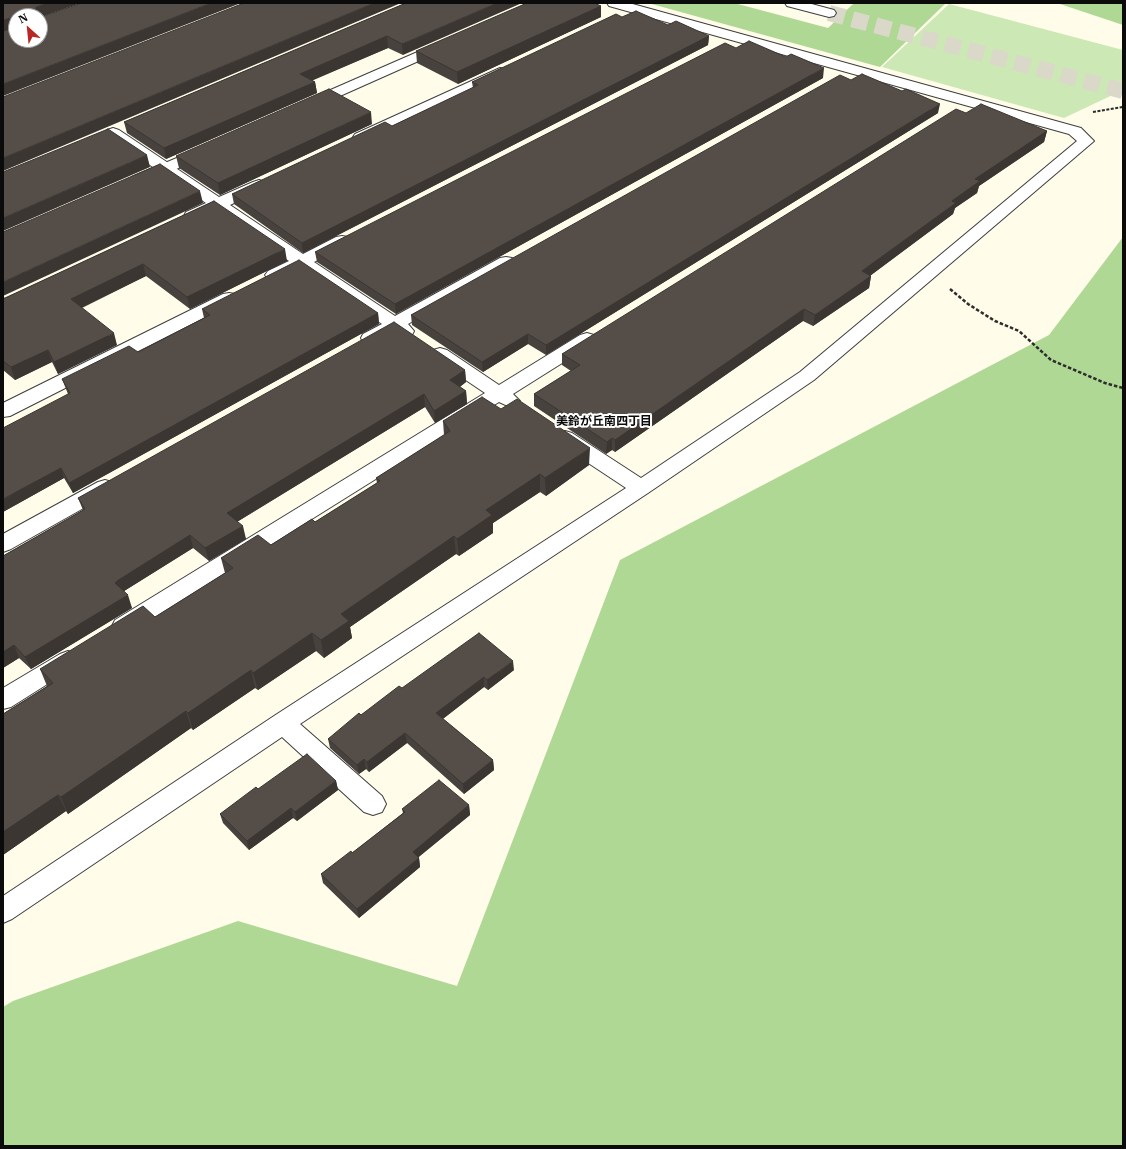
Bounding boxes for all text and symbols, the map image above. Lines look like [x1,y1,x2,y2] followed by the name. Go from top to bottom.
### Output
[8,8,48,48] north arrow
[16,10,30,26] text: N
[556,415,652,429] district label: 美鈴が丘南四丁目

